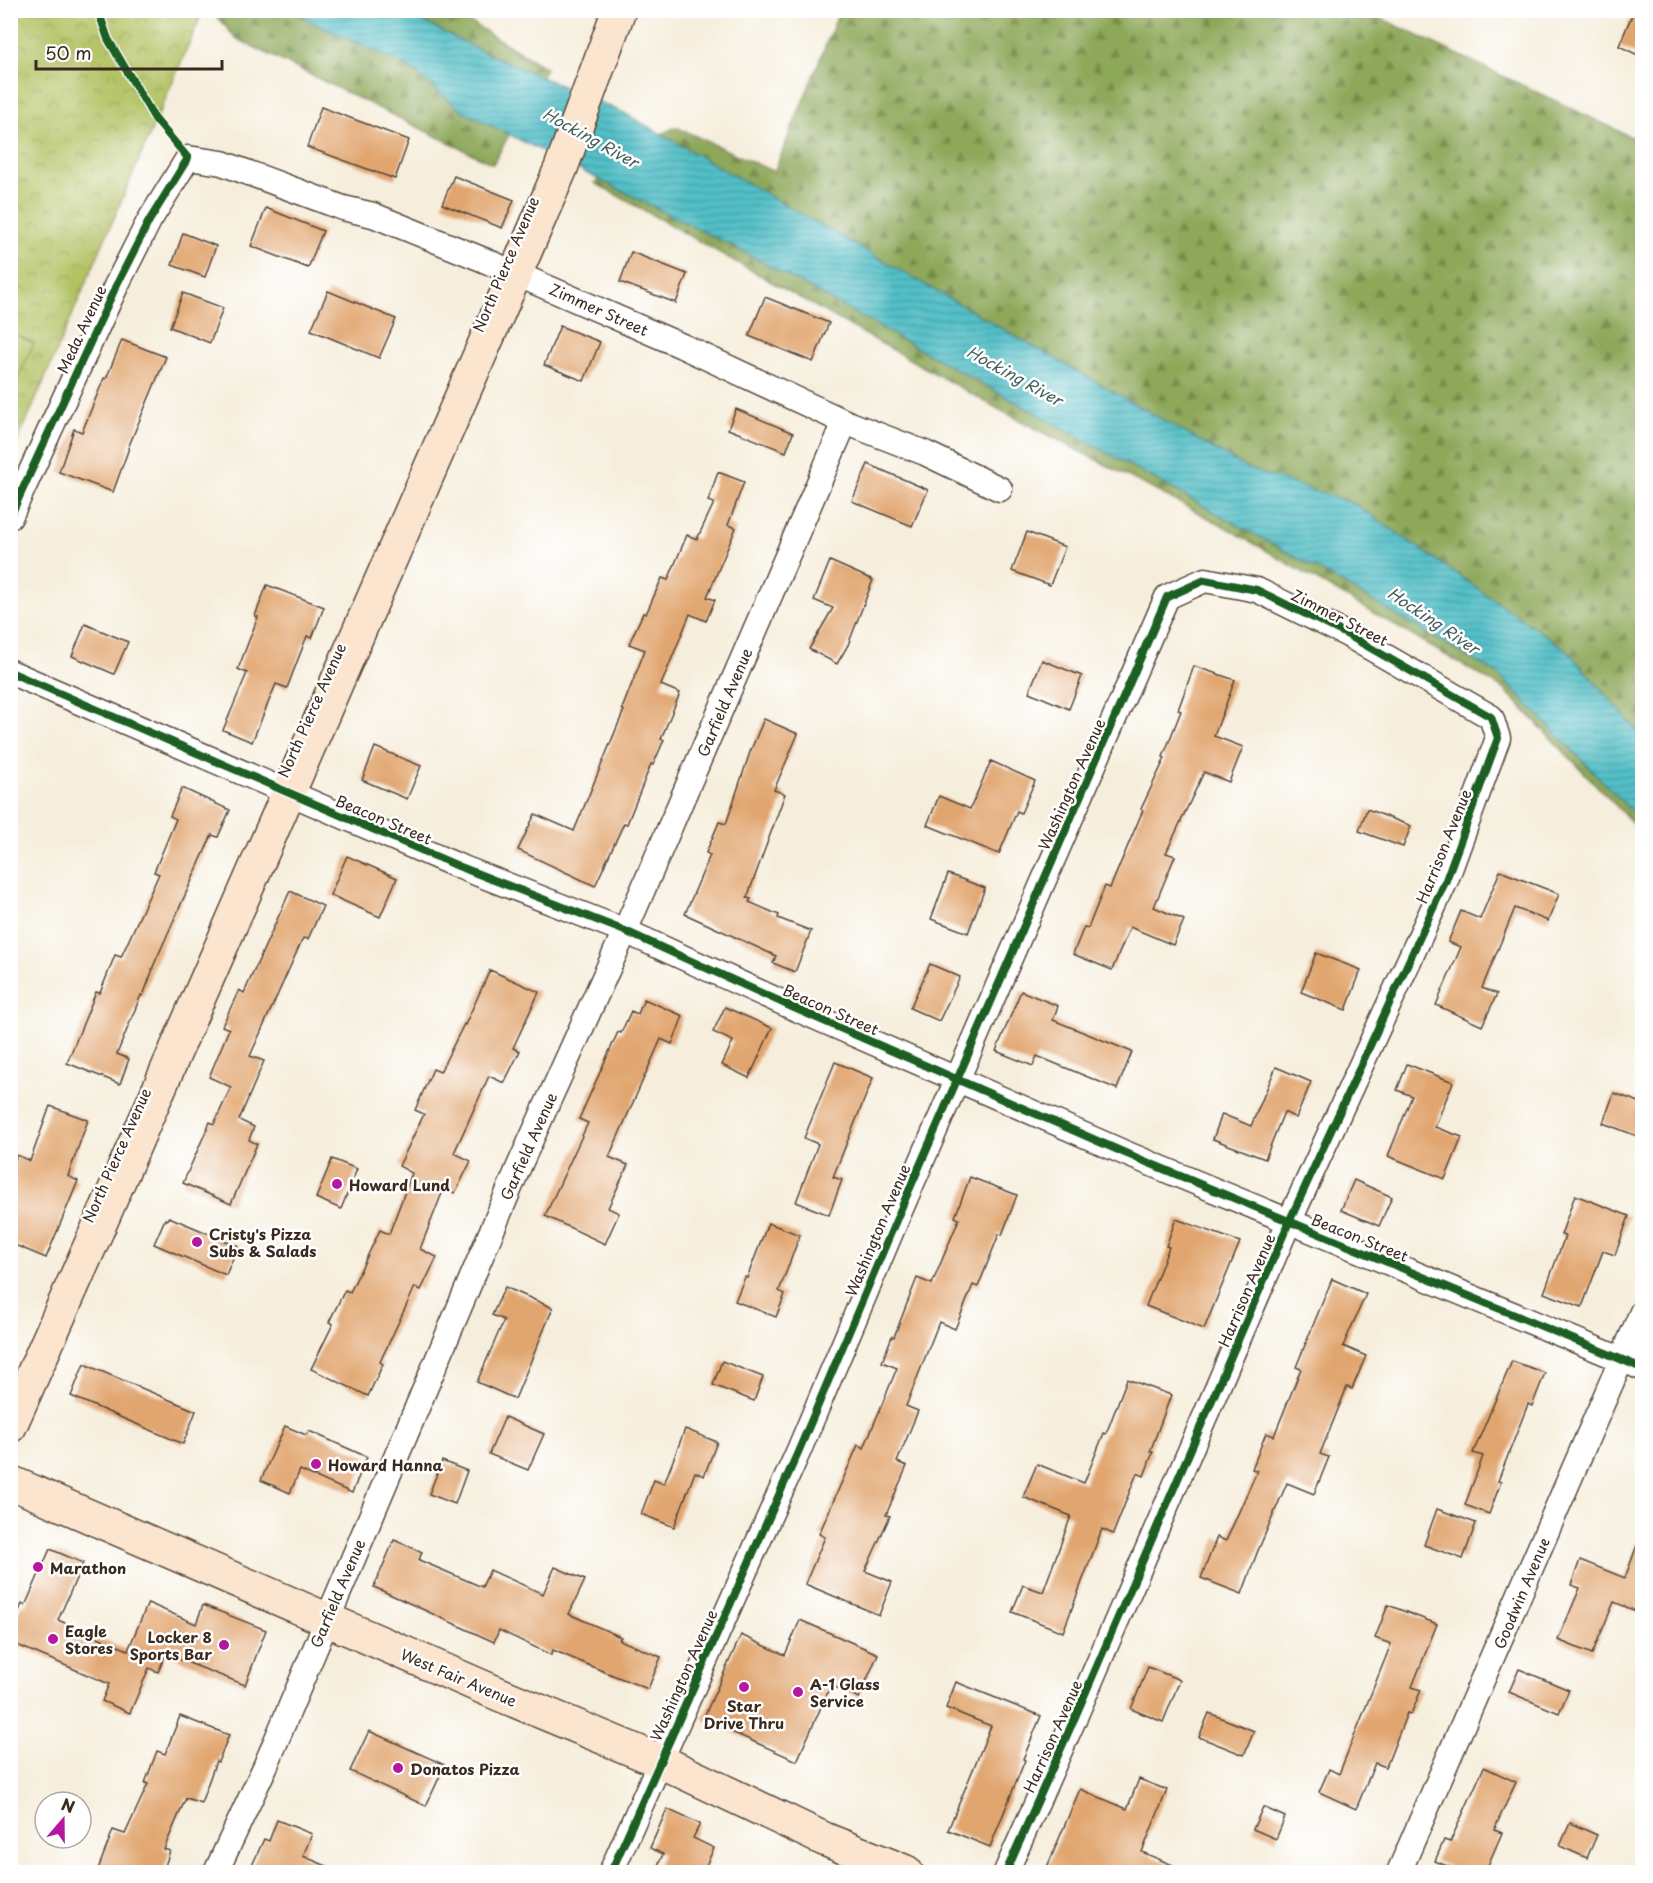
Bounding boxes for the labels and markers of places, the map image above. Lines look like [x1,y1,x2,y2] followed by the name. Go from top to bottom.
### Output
[349,1173,450,1196] place label: Howard Lund
[330,1177,344,1191] marker: Howard Lund
[209,1222,317,1262] place label: Cristy's Pizza Subs & Salads
[190,1235,204,1249] marker: Cristy's Pizza Subs & Salads
[328,1453,444,1476] place label: Howard Hanna
[309,1457,323,1471] marker: Howard Hanna
[50,1556,126,1579] place label: Marathon
[31,1560,45,1574] marker: Marathon
[65,1619,113,1659] place label: Eagle Stores
[130,1625,212,1665] place label: Locker 8 Sports Bar
[46,1632,60,1646] marker: Eagle Stores
[217,1638,231,1652] marker: Locker 8 Sports Bar
[810,1672,880,1712] place label: A-1 Glass Service
[737,1680,751,1694] marker: Star Drive Thru
[791,1685,805,1699] marker: A-1 Glass Service
[704,1694,784,1734] place label: Star Drive Thru
[410,1757,520,1780] place label: Donatos Pizza
[391,1761,405,1775] marker: Donatos Pizza

